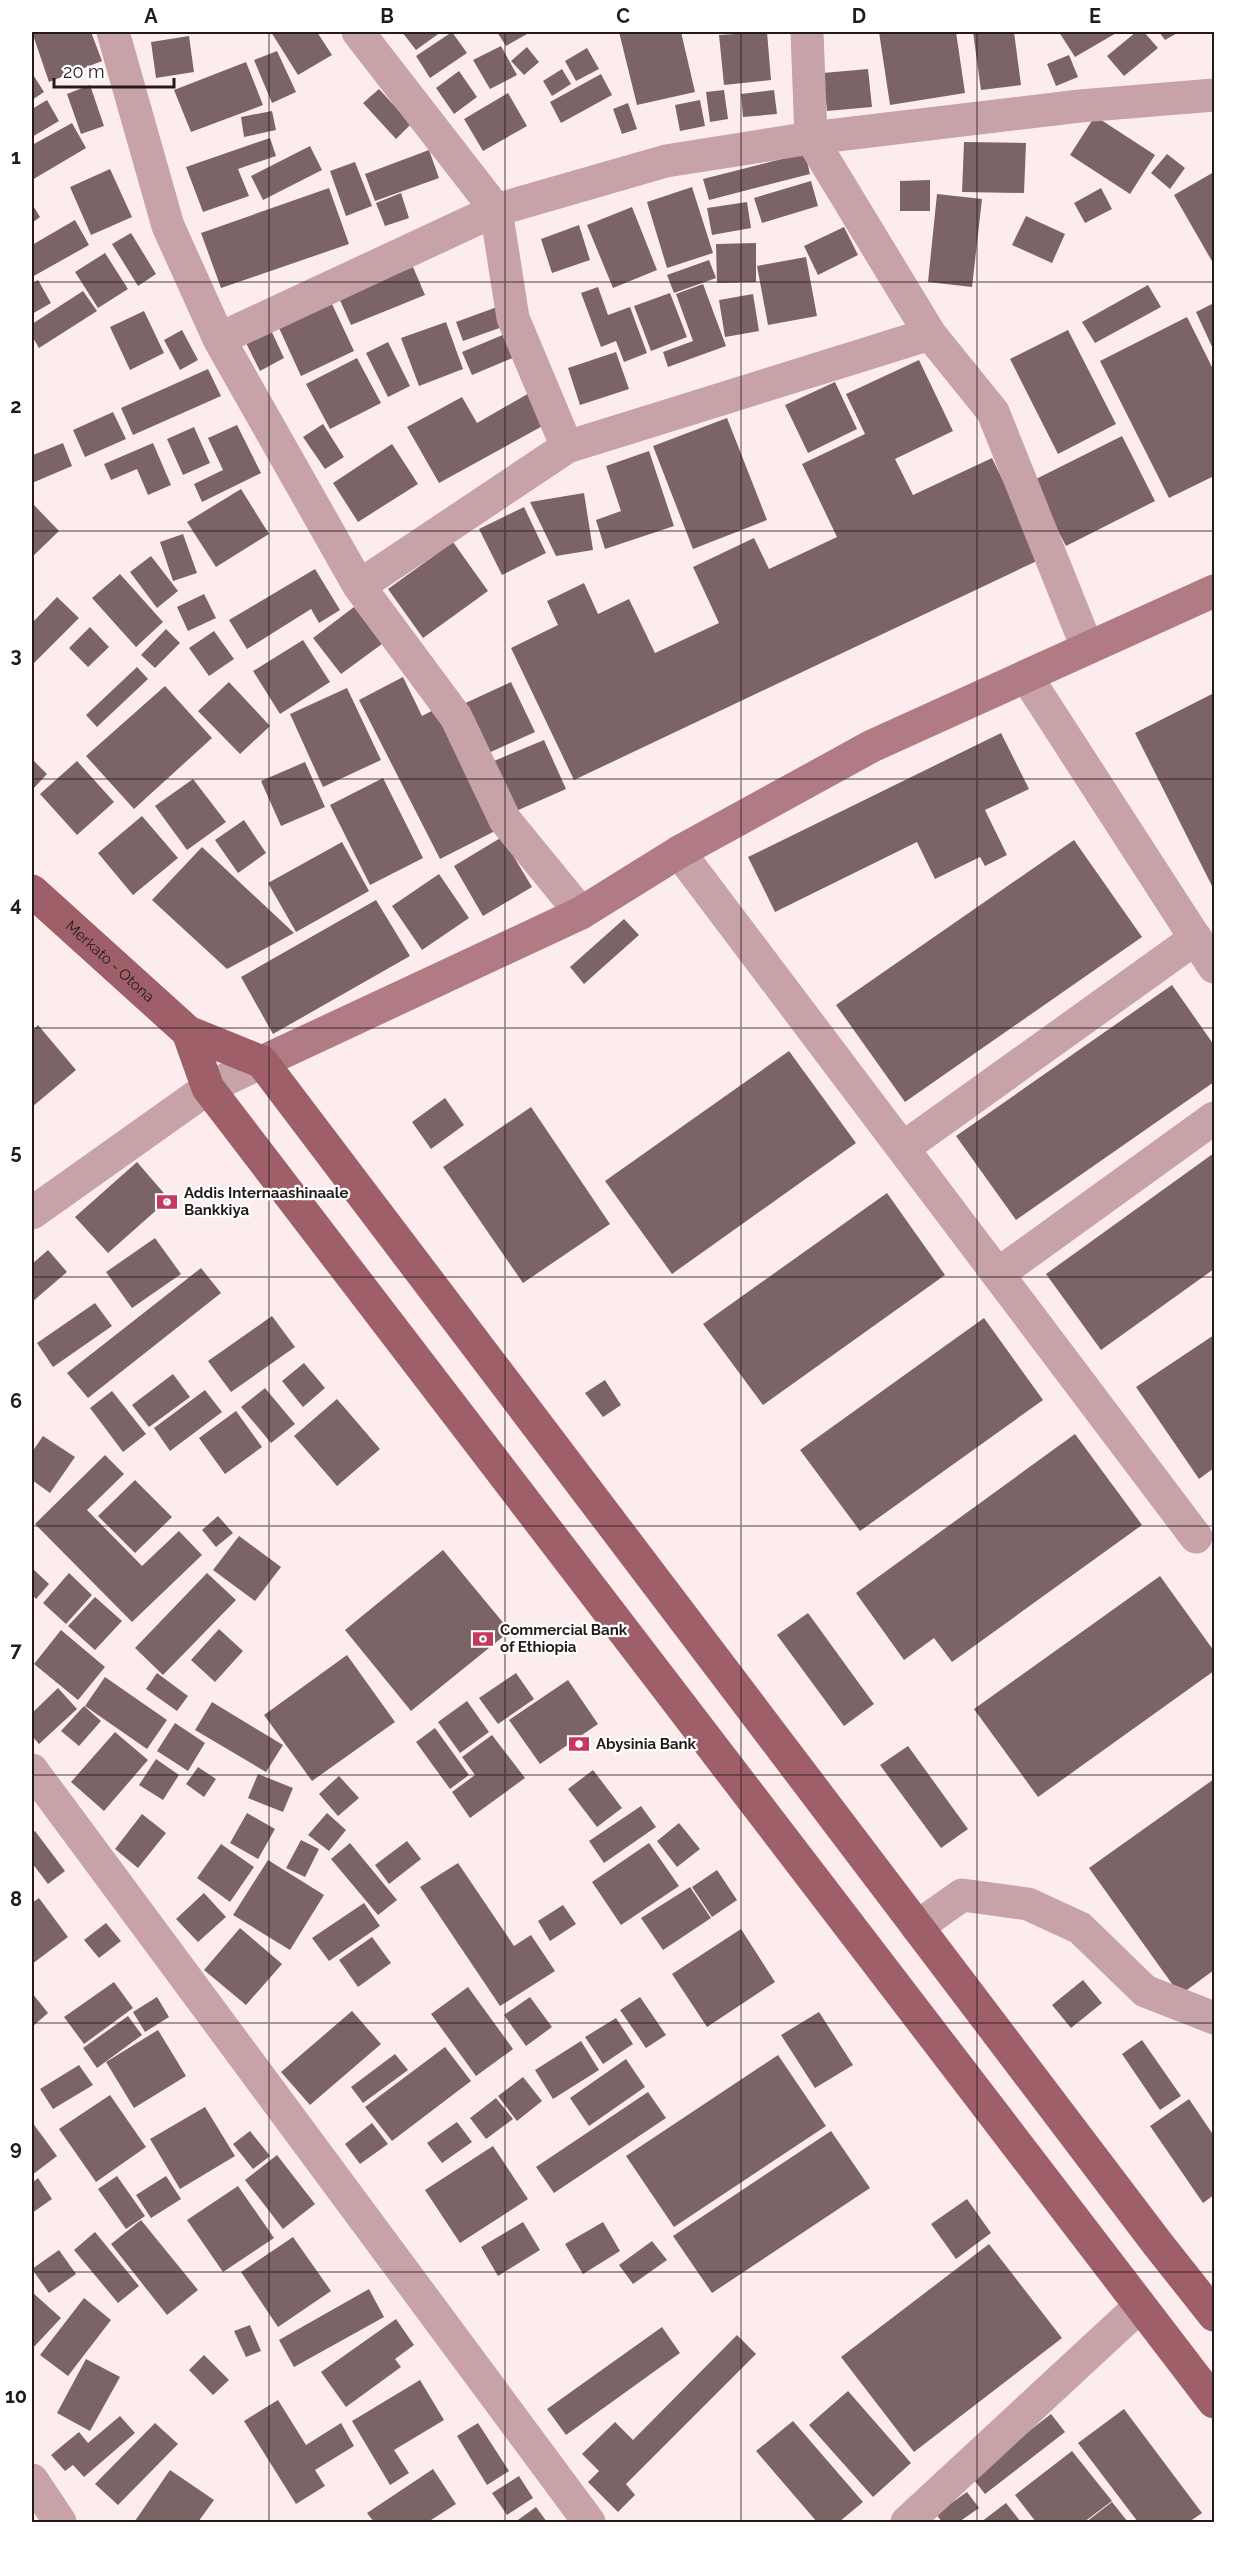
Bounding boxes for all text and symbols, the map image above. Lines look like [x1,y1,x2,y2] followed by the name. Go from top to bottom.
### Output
[144,4,158,28] text: A
[380,4,394,28] text: B
[616,4,630,28] text: C
[852,4,866,28] text: D
[1089,4,1101,28] text: E
[54,51,174,89] scale bar
[63,61,105,82] text: 20 m
[11,145,21,169] text: 1
[10,394,22,418] text: 2
[10,643,22,667] text: 3
[10,892,22,916] text: 4
[62,917,158,1006] street label: Merkato - Otona
[10,1140,22,1164] text: 5
[184,1184,348,1219] place label: Addis Internaashinaale Bankkiya
[155,1190,179,1214] bank icon: Addis Internaashinaale Bankkiya
[10,1389,22,1413] text: 6
[500,1621,628,1656] place label: Commercial Bank of Ethiopia
[471,1627,495,1651] bank icon: Commercial Bank of Ethiopia
[10,1638,22,1662] text: 7
[567,1732,591,1756] bank icon: Abysinia Bank
[596,1735,697,1753] place label: Abysinia Bank
[10,1887,22,1911] text: 8
[10,2136,22,2160] text: 9
[5,2384,27,2408] text: 10

